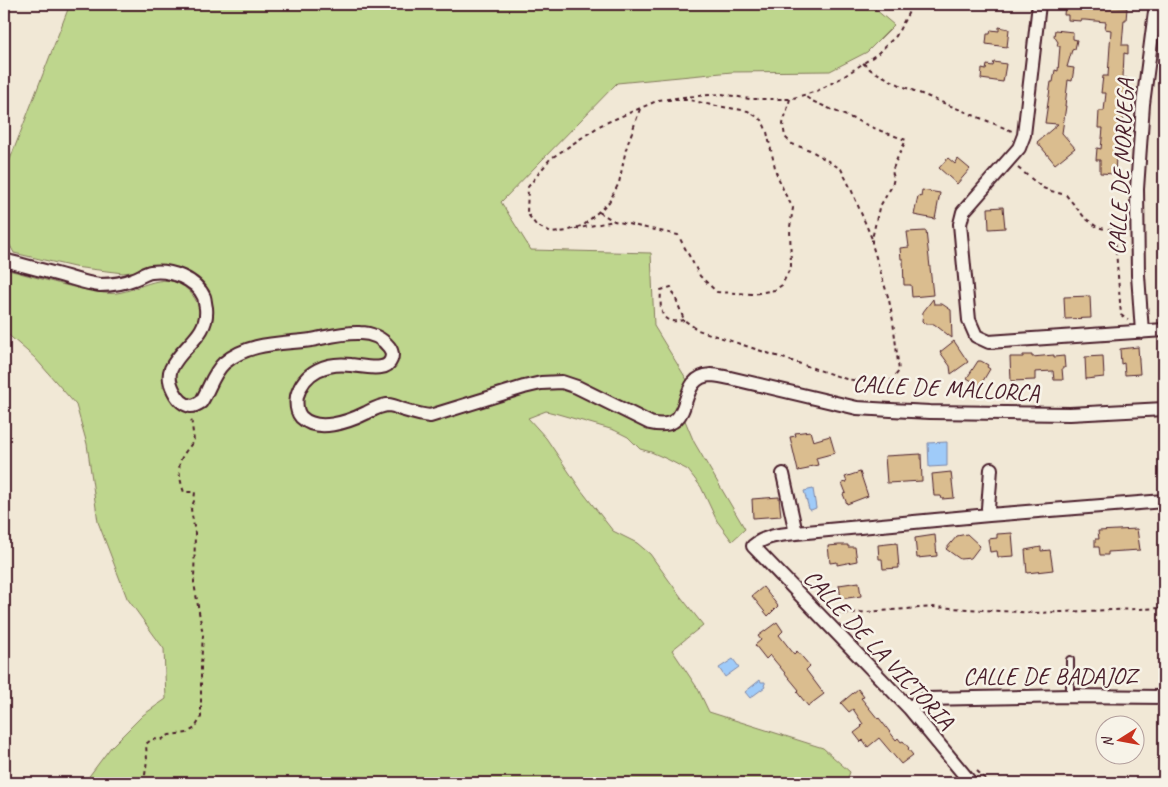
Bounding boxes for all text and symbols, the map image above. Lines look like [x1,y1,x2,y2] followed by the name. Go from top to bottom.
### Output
[1101,77,1141,256] street label: CALLE DE NORUEGA
[852,368,1041,408] street label: CALLE DE MALLORCA
[797,563,961,736] street label: CALLE DE LA VICTORIA
[963,661,1140,691] street label: CALLE DE BADAJOZ
[1096,714,1146,764] north arrow
[1098,734,1117,748] text: N

